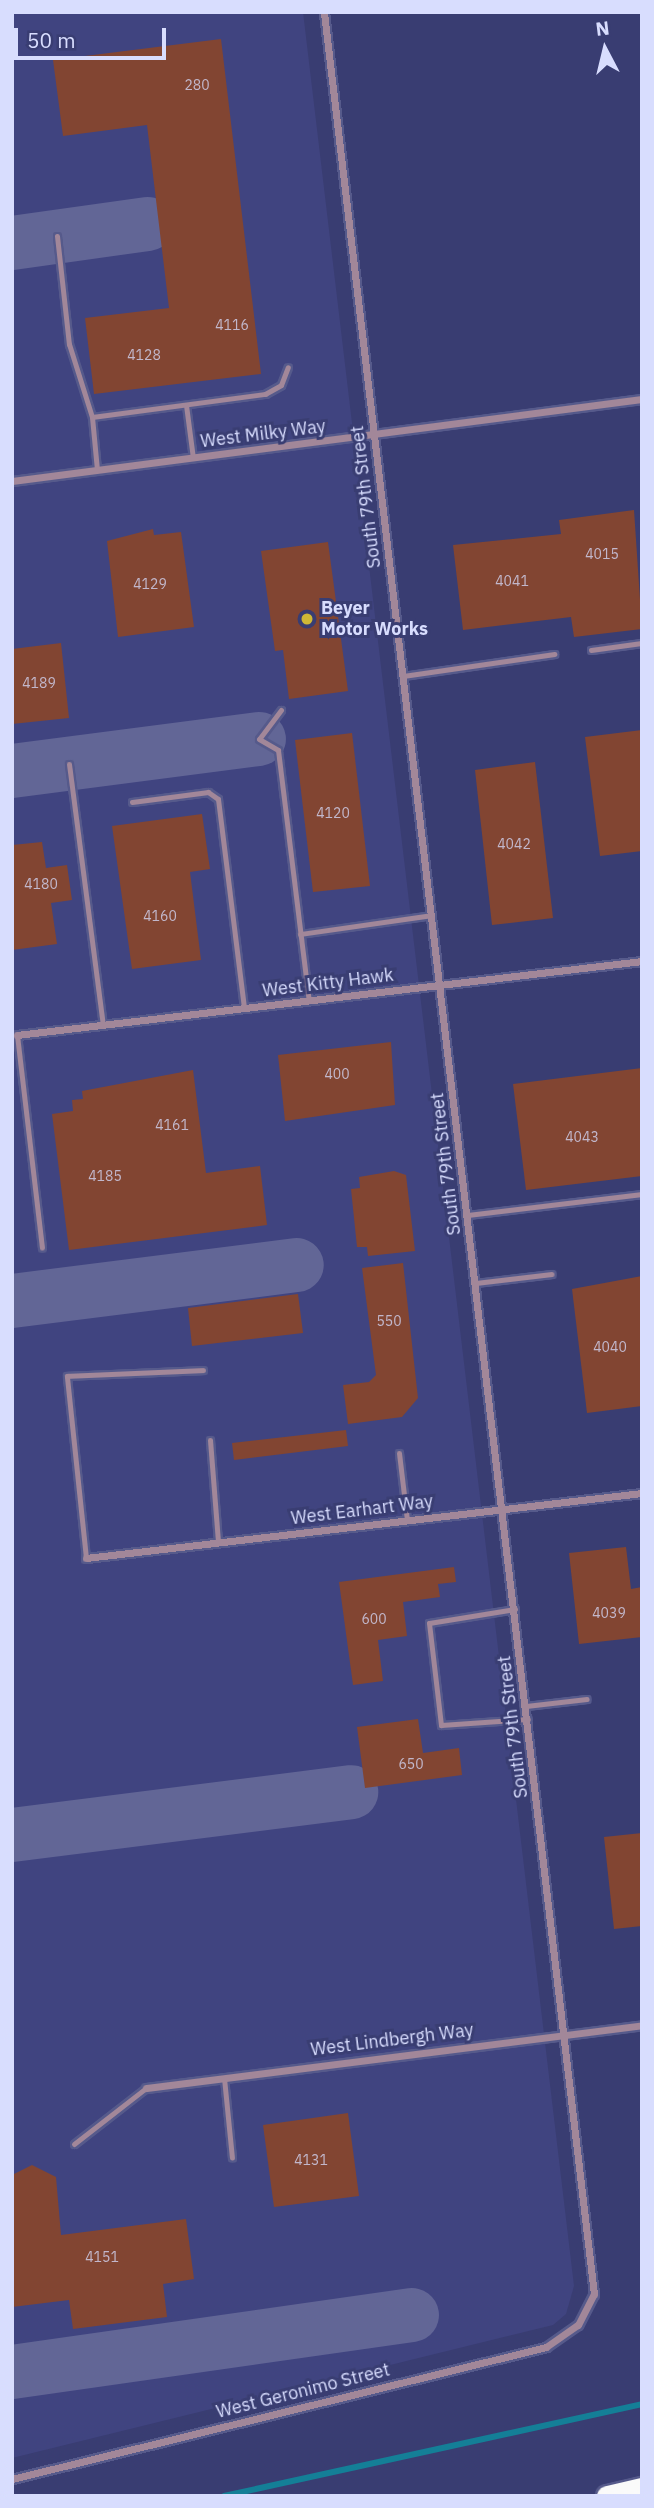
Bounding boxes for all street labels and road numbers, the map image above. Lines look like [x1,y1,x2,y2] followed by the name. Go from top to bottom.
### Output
[199,416,327,452] street label: West Milky Way
[347,425,385,569] street label: South 79th Street
[261,964,395,1002] street label: West Kitty Hawk
[427,1092,465,1236] street label: South 79th Street
[290,1491,434,1529] street label: West Earhart Way
[494,1655,532,1799] street label: South 79th Street
[309,2019,475,2061] street label: West Lindbergh Way
[214,2359,392,2423] street label: West Geronimo Street

